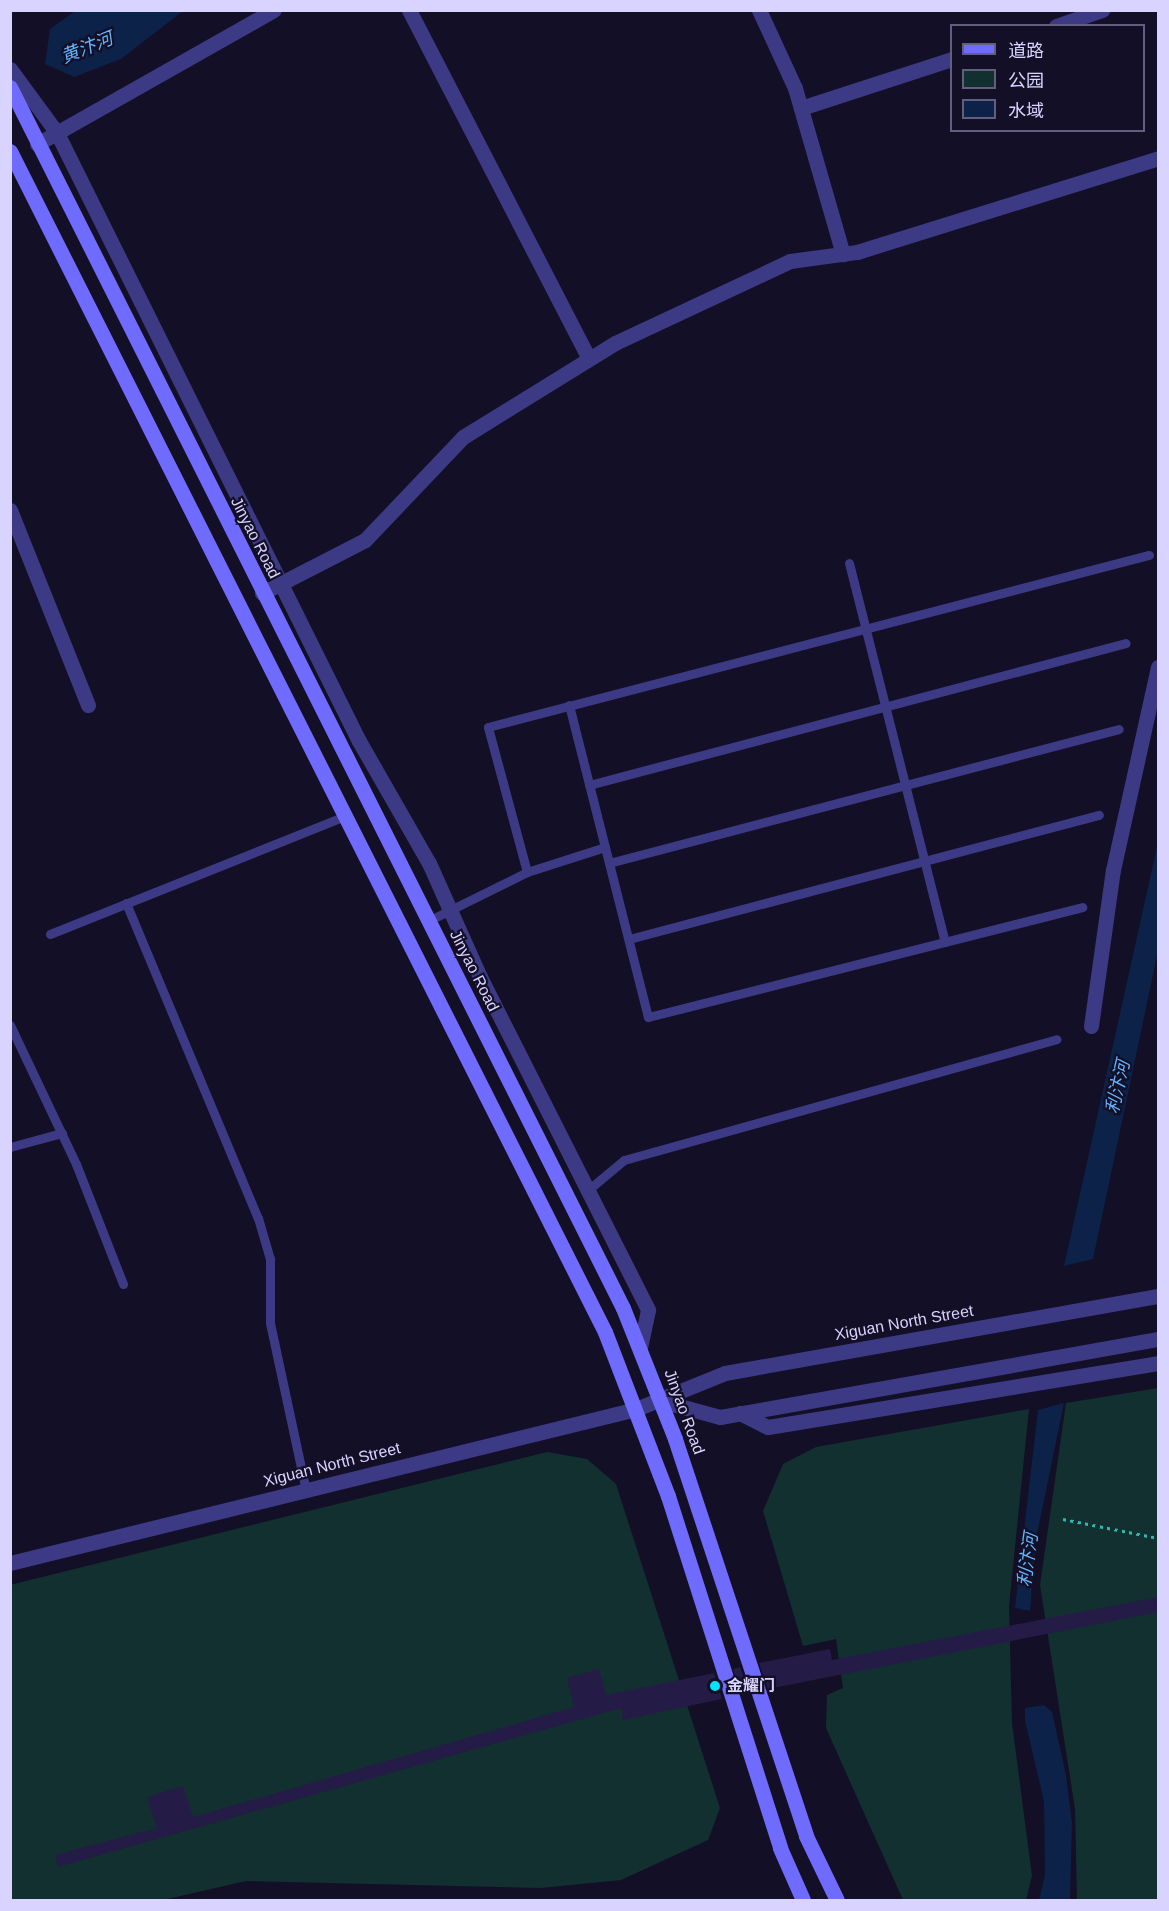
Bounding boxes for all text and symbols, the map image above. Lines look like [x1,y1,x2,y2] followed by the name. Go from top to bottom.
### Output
[950,24,1145,132] legend
[58,28,116,68] water label: 黄汴河
[1008,41,1044,61] text: 道路
[1008,71,1044,91] text: 公园
[1008,101,1044,121] text: 水域
[226,494,284,582] street label: Jinyao Road
[445,927,503,1015] street label: Jinyao Road
[1101,1058,1135,1116] water label: 利汴河
[833,1301,975,1345] street label: Xiguan North Street
[660,1367,708,1457] street label: Jinyao Road
[262,1439,402,1491] street label: Xiguan North Street
[1014,1532,1042,1588] water label: 利汴河
[727,1676,775,1696] place label: 金耀门
[708,1679,722,1693] marker: 金耀门

